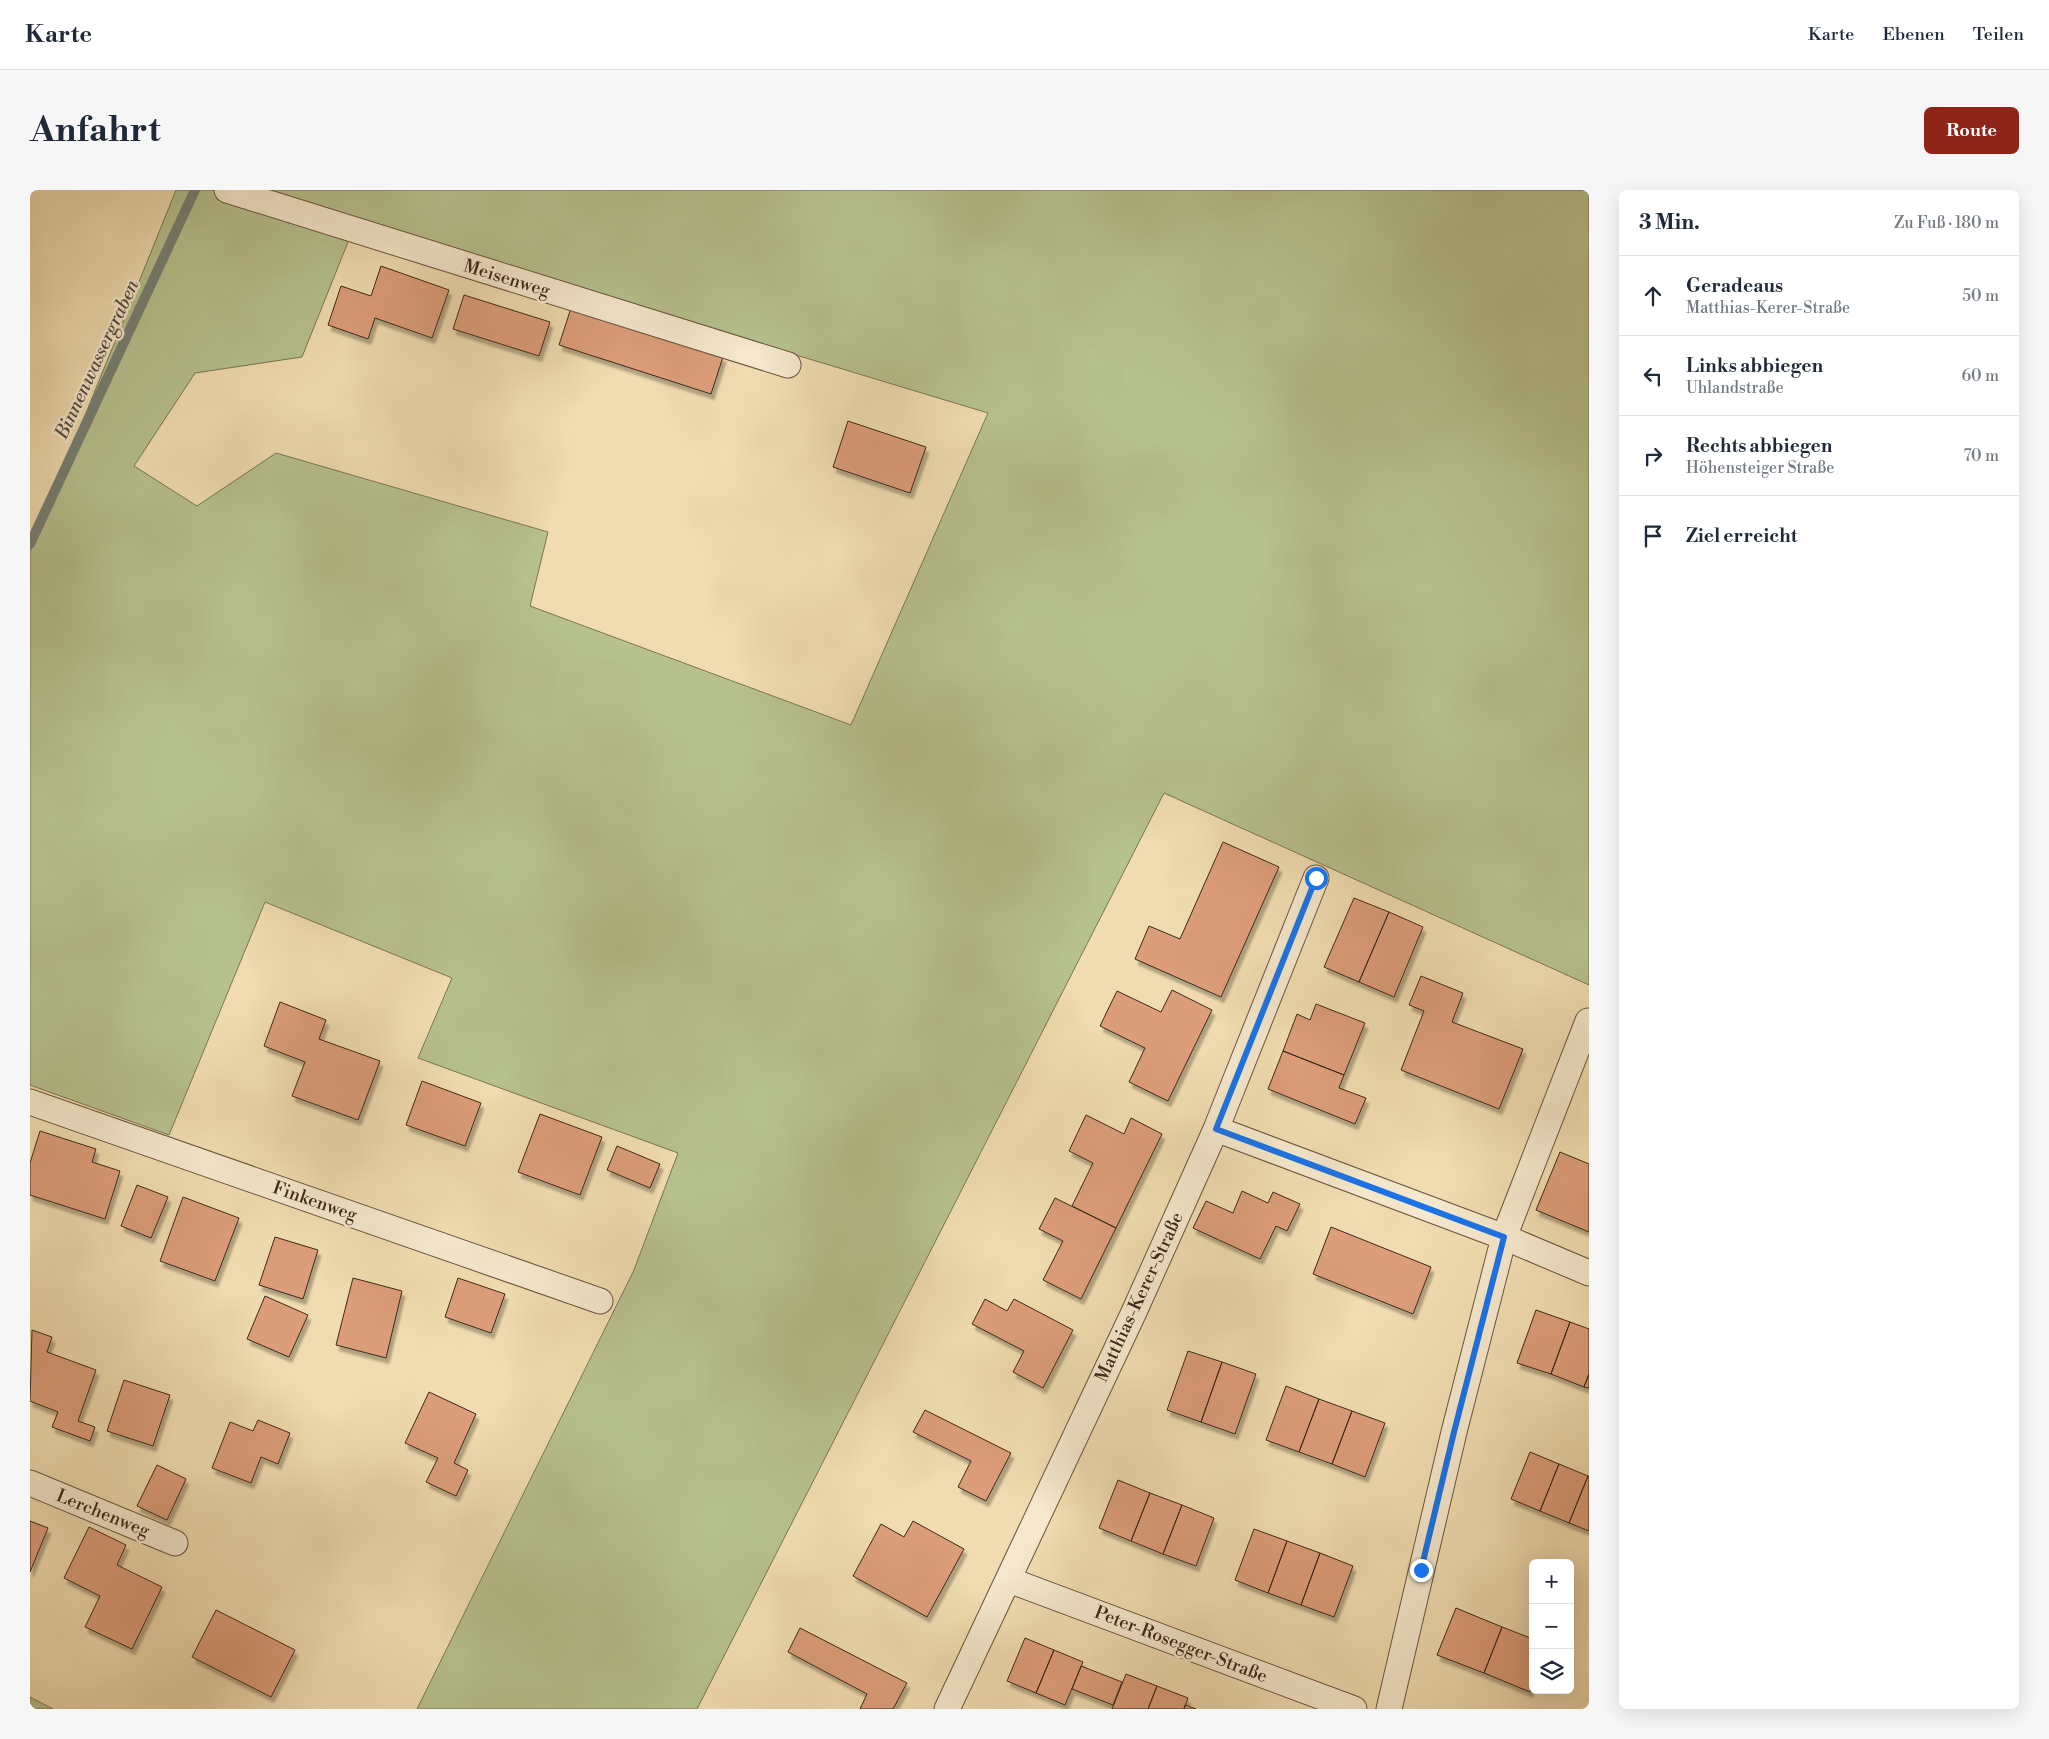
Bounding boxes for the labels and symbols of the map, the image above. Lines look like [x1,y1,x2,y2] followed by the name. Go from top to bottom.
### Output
[461,254,554,303] street label: Meisenweg
[49,276,144,444] water label: Binnenwassergraben
[1305,867,1328,890] route start
[269,1176,361,1227] street label: Finkenweg
[1090,1209,1189,1386] street label: Matthias-Kerer-Straße
[53,1484,154,1543] street label: Lerchenweg
[1410,1559,1433,1582] route end
[1091,1601,1271,1688] street label: Peter-Rosegger-Straße

